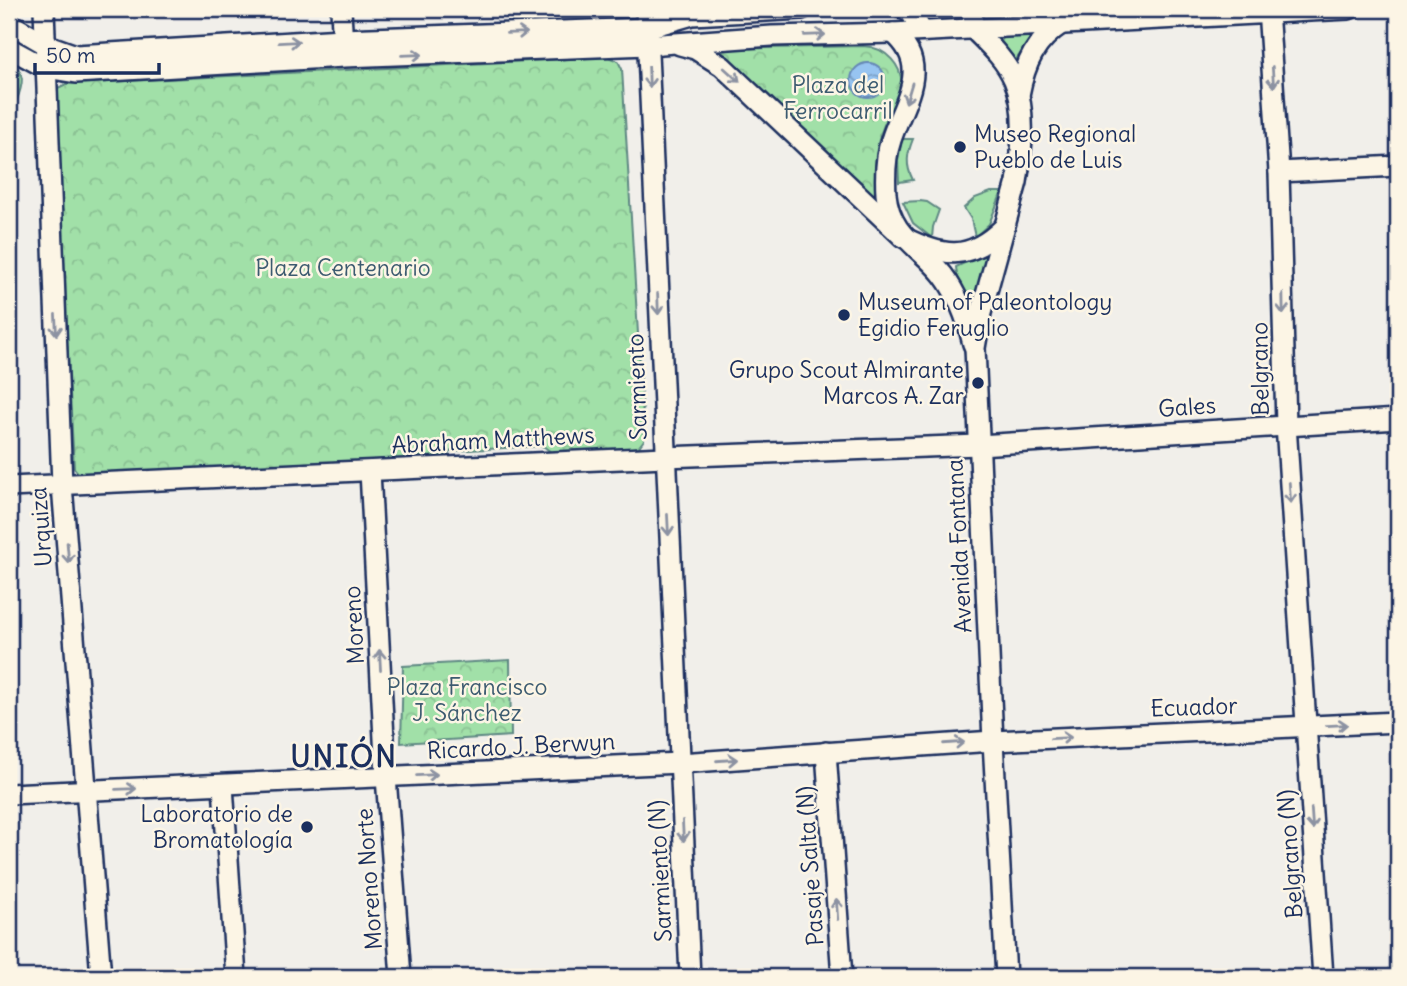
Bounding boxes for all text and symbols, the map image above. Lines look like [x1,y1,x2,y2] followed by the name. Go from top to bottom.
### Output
[505,27,528,40] one-way arrow
[803,29,826,42] one-way arrow
[35,32,159,76] scale bar
[278,35,300,48] one-way arrow
[46,42,95,69] text: 50 m
[400,48,423,61] one-way arrow
[643,65,656,88] one-way arrow
[1266,65,1279,88] one-way arrow
[723,67,741,83] one-way arrow
[783,70,893,125] park label: Plaza del Ferrocarril
[901,82,914,104] one-way arrow
[974,119,1136,174] place label: Museo Regional Pueblo de Luis
[952,139,968,155] marker: Museo Regional Pueblo de Luis
[255,253,431,282] park label: Plaza Centenario
[858,287,1112,342] place label: Museum of Paleontology Egidio Feruglio
[652,292,665,315] one-way arrow
[1276,292,1289,315] one-way arrow
[836,307,852,323] marker: Museum of Paleontology Egidio Feruglio
[49,313,62,336] one-way arrow
[1244,322,1275,416] street label: Belgrano
[620,333,653,441] street label: Sarmiento
[729,355,965,410] place label: Grupo Scout Almirante Marcos A. Zar
[970,375,986,391] marker: Grupo Scout Almirante Marcos A. Zar
[1157,390,1217,423] street label: Gales
[391,420,595,459] street label: Abraham Matthews
[939,458,978,634] street label: Avenida Fontana
[1284,481,1297,504] one-way arrow
[23,486,58,568] street label: Urquiza
[662,513,675,536] one-way arrow
[62,541,75,564] one-way arrow
[337,585,370,665] street label: Moreno
[373,649,386,672] one-way arrow
[387,672,547,727] park label: Plaza Francisco J. Sánchez
[1150,690,1239,723] street label: Ecuador
[1325,719,1348,732] one-way arrow
[426,726,616,765] street label: Ricardo J. Berwyn
[1049,731,1072,744] one-way arrow
[290,735,398,775] district label: UNIÓN
[942,737,965,750] one-way arrow
[715,753,738,766] one-way arrow
[415,768,437,781] one-way arrow
[114,782,137,795] one-way arrow
[789,785,830,947] street label: Pasaje Salta (N)
[1271,789,1308,920] street label: Belgrano (N)
[140,799,293,854] place label: Laboratorio de Bromatología
[641,799,678,943] street label: Sarmiento (N)
[349,807,388,951] street label: Moreno Norte
[1306,808,1319,830] one-way arrow
[299,819,315,835] marker: Laboratorio de Bromatología
[677,819,690,842] one-way arrow
[830,898,843,921] one-way arrow

